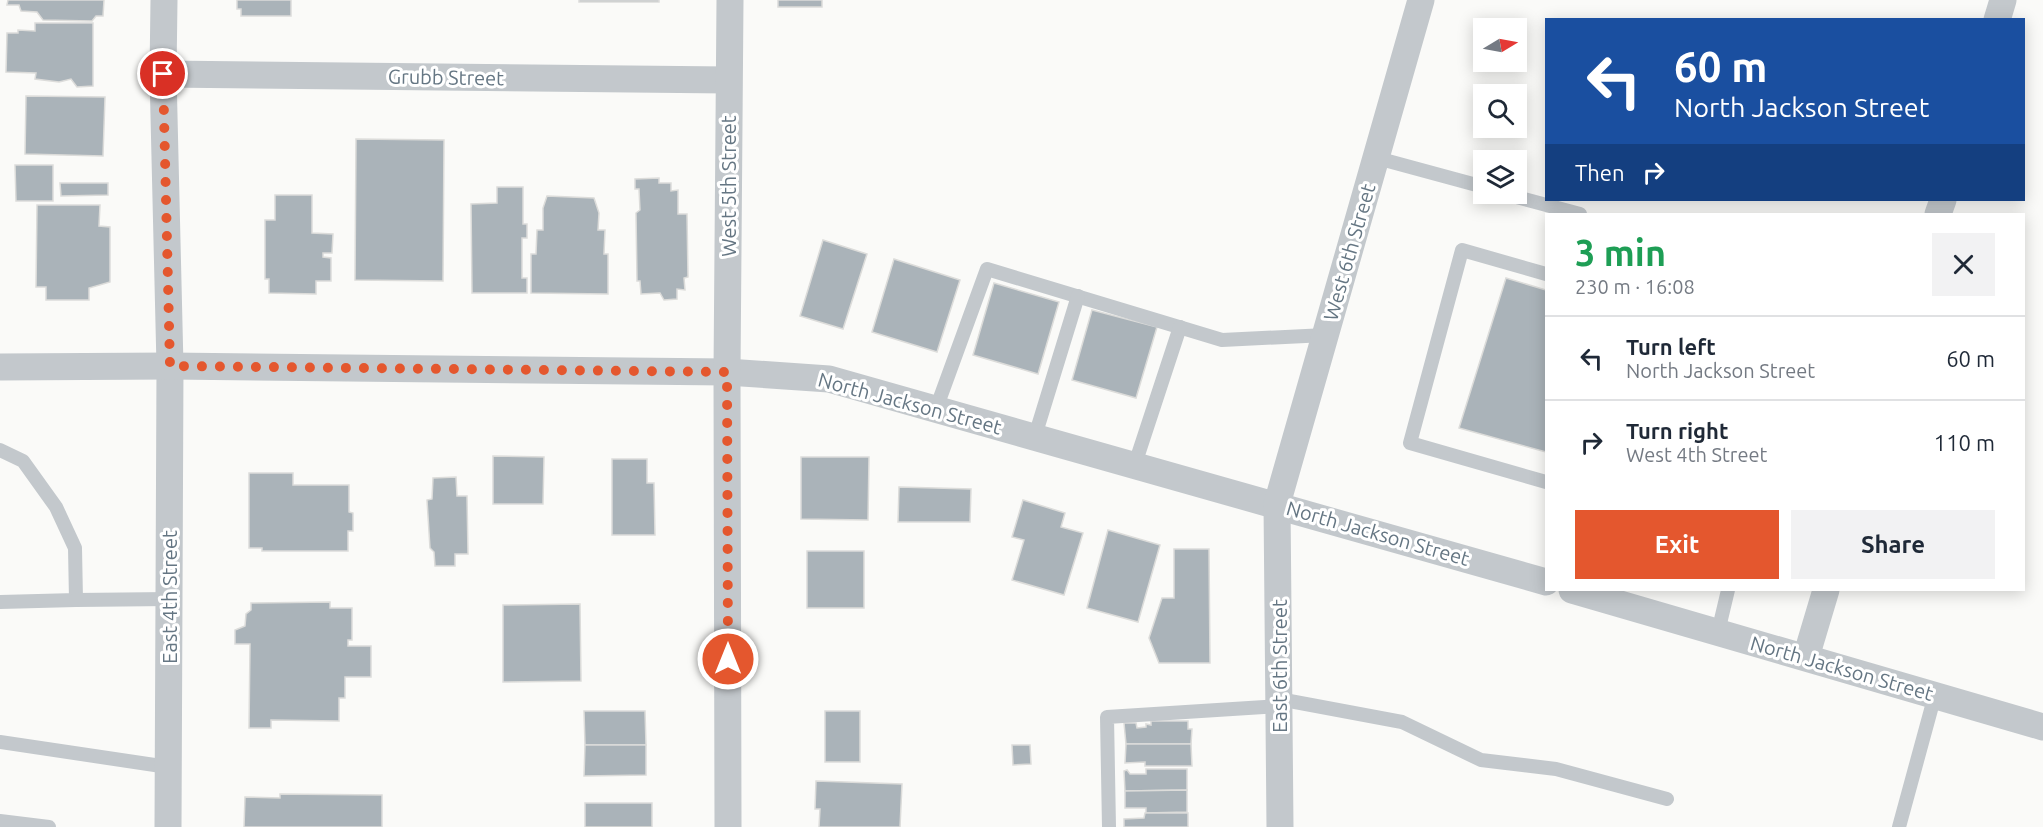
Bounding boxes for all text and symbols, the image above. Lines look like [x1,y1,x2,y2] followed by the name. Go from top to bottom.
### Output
[1473,18,1527,72] north arrow
[1473,18,1527,204] map controls
[1575,42,1653,120] icon: left
[1674,43,1768,90] text: 60 m
[137,48,188,99] pin
[146,57,179,90] icon: arrive
[388,64,504,90] street label: Grubb Street
[1473,84,1527,138] button: search
[1674,92,1929,122] text: North Jackson Street
[717,115,740,257] street label: West 5th Street
[1473,150,1527,204] button: layers
[1637,156,1670,189] icon: right
[1575,160,1625,185] text: Then
[1318,181,1380,323] street label: West 6th Street
[1575,232,1666,273] text: 3 min
[1932,233,1995,296] button: close
[1575,275,1695,298] text: 230 m · 16:08
[1626,334,1716,359] text: Turn left
[1575,342,1608,375] icon: left
[1946,346,1995,371] text: 60 m
[1626,359,1815,382] text: North Jackson Street
[816,367,1004,439] street label: North Jackson Street
[1626,418,1728,443] text: Turn right
[1575,426,1608,459] icon: right
[1934,430,1995,455] text: 110 m
[1626,443,1767,466] text: West 4th Street
[1284,496,1472,570] street label: North Jackson Street
[1575,510,1779,579] button: Exit
[1791,510,1995,579] button: Share
[158,530,181,664] street label: East 4th Street
[1268,599,1291,733] street label: East 6th Street
[696,627,760,691] position arrow
[1748,631,1936,705] street label: North Jackson Street

